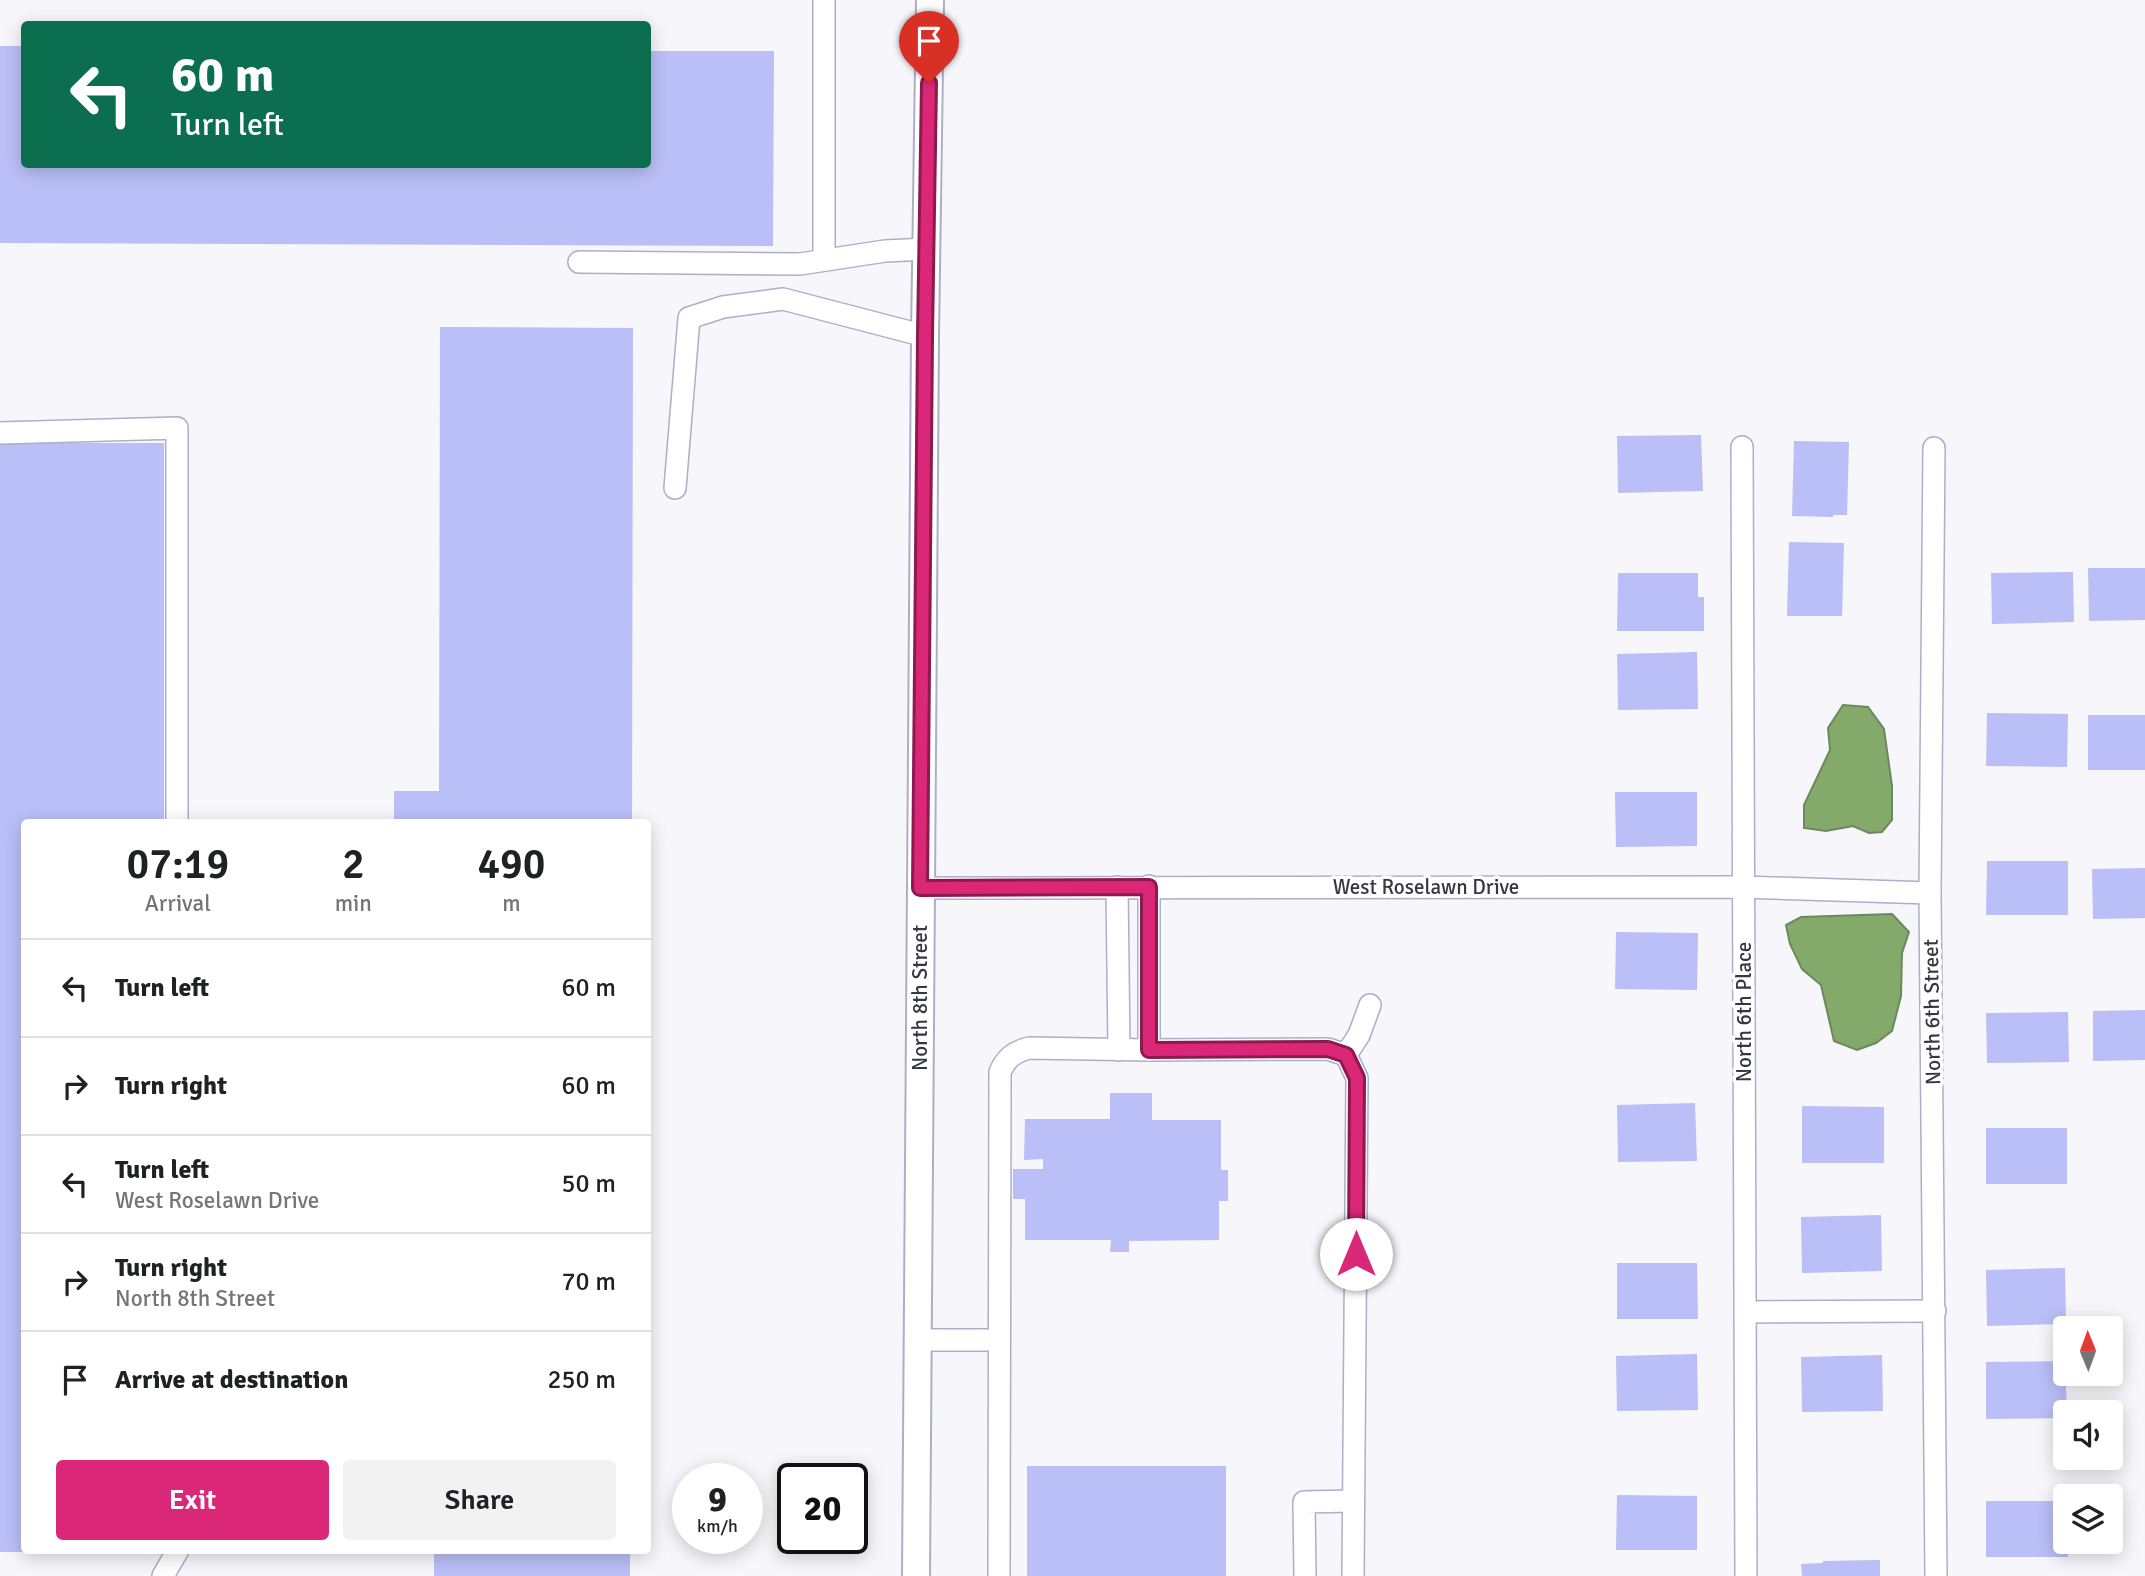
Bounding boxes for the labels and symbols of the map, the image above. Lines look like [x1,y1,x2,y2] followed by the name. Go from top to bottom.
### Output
[899,11,959,83] pin
[1333,874,1519,900] street label: West Roselawn Drive
[907,925,933,1071] street label: North 8th Street
[1918,939,1946,1085] street label: North 6th Street
[1731,942,1757,1082] street label: North 6th Place
[1319,1217,1393,1291] position arrow
[2053,1316,2123,1386] north arrow
[777,1463,868,1554] speed limit sign: 20

